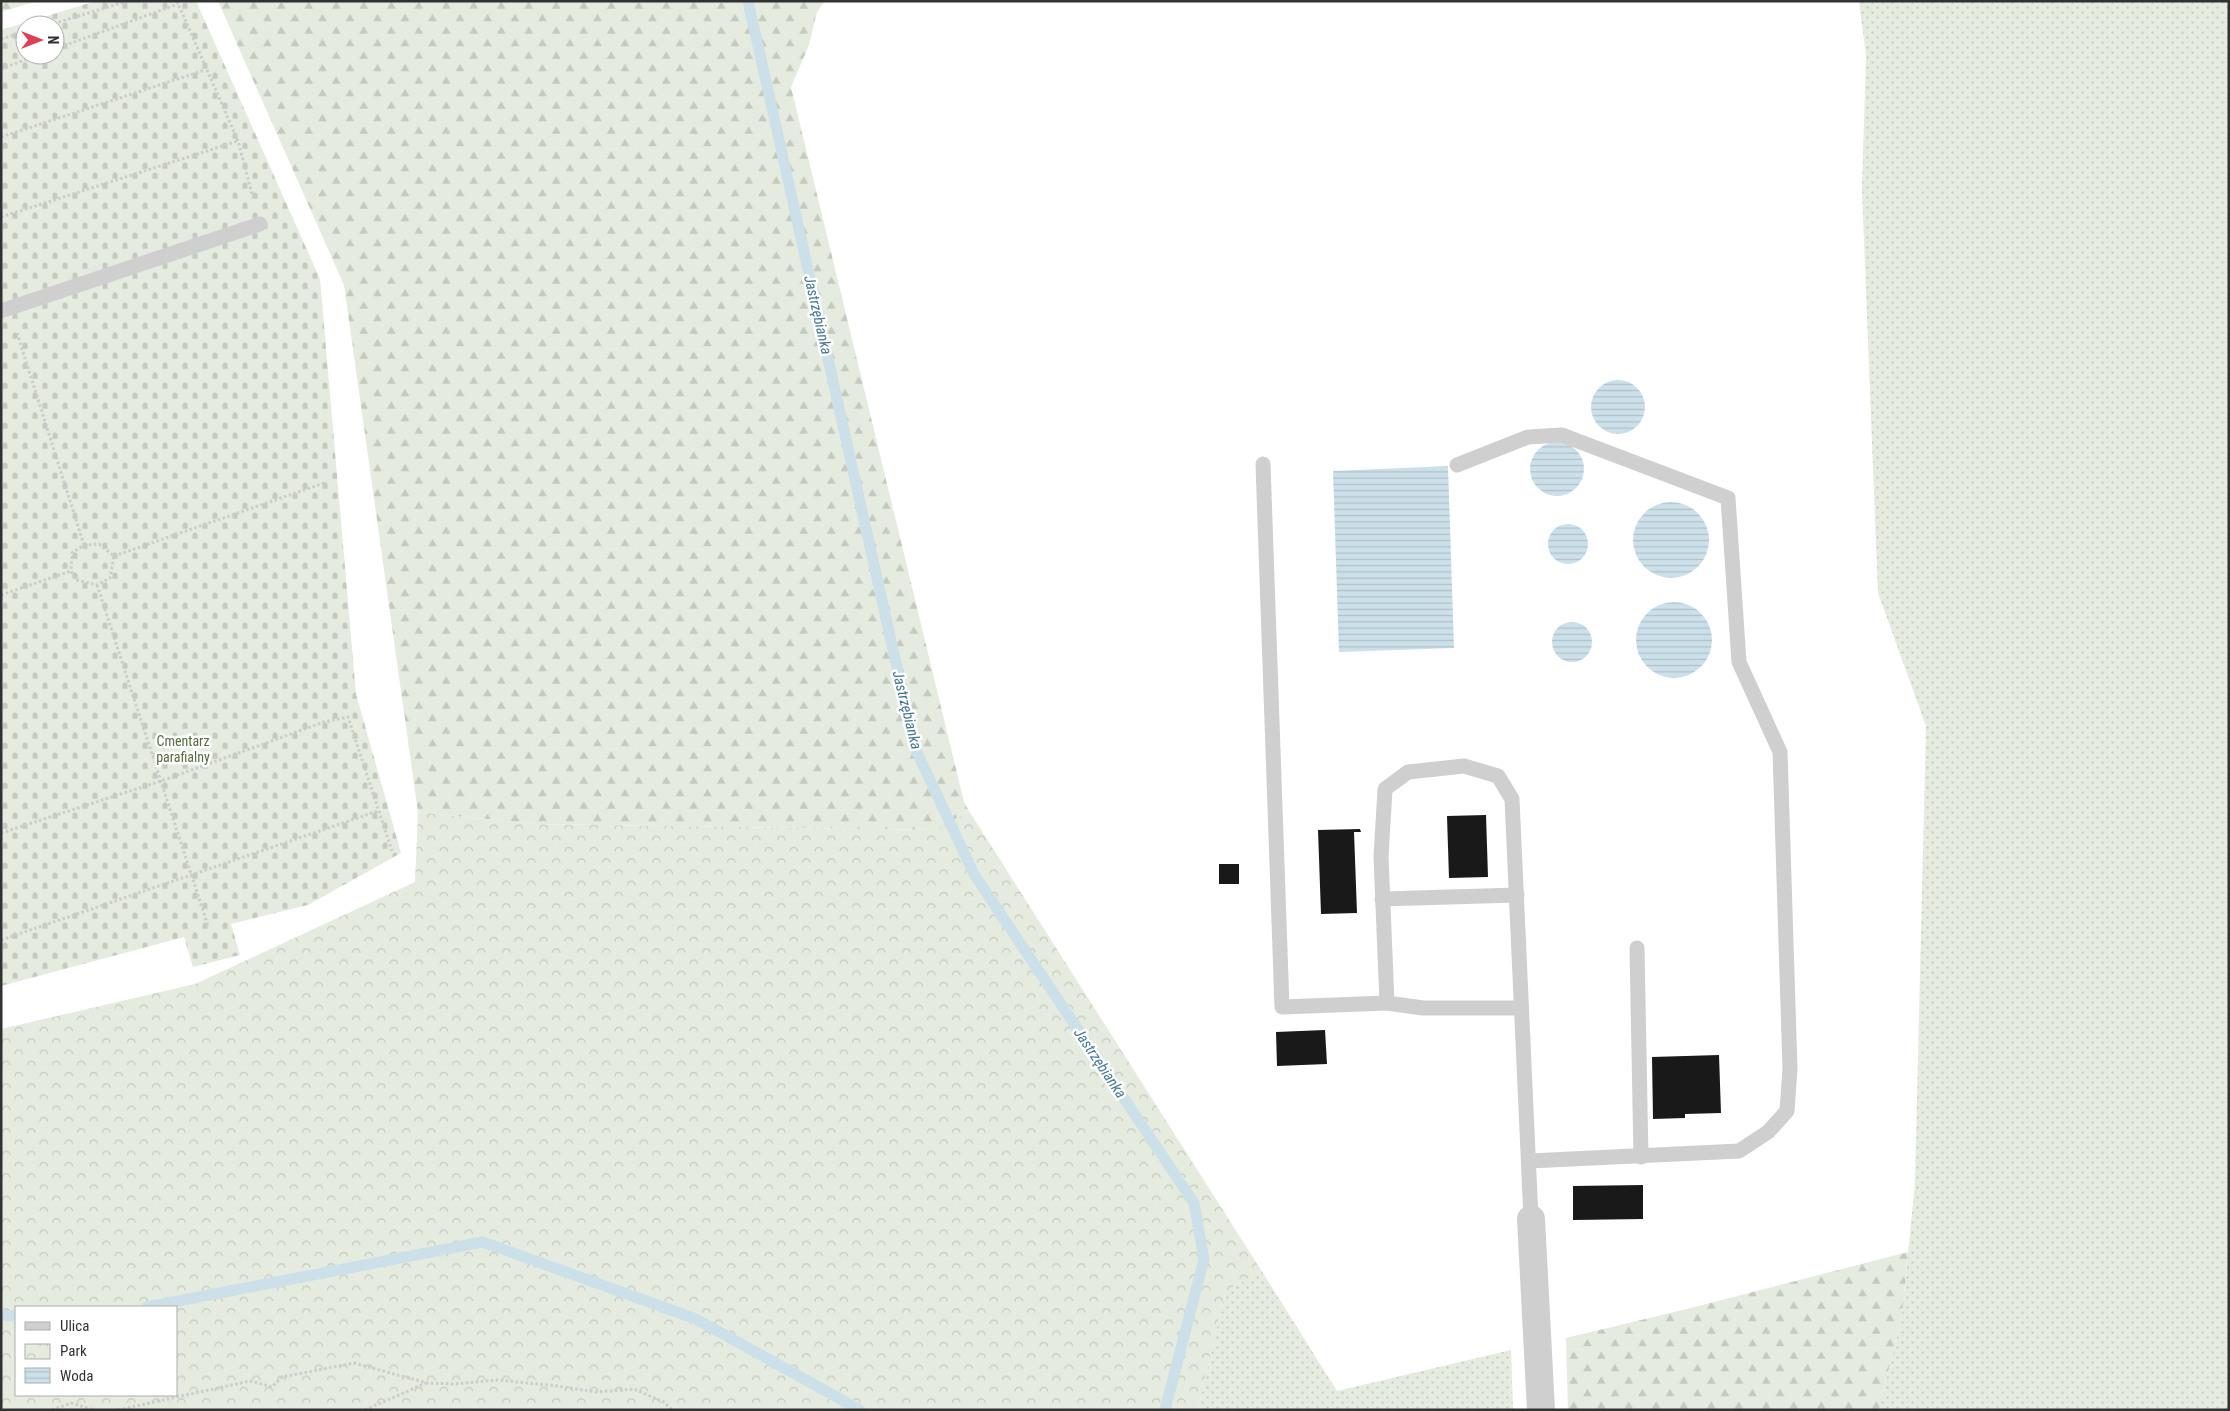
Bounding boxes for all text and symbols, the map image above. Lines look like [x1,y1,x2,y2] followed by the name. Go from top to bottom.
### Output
[15,15,65,65] north arrow
[45,36,61,44] text: N
[800,274,836,356] water label: Jastrzębianka
[889,669,925,751] water label: Jastrzębianka
[156,733,210,765] park label: Cmentarz parafialny
[1070,1025,1130,1101] water label: Jastrzębianka
[15,1306,178,1396] legend
[60,1317,89,1335] text: Ulica
[60,1342,87,1360] text: Park
[60,1367,93,1385] text: Woda

